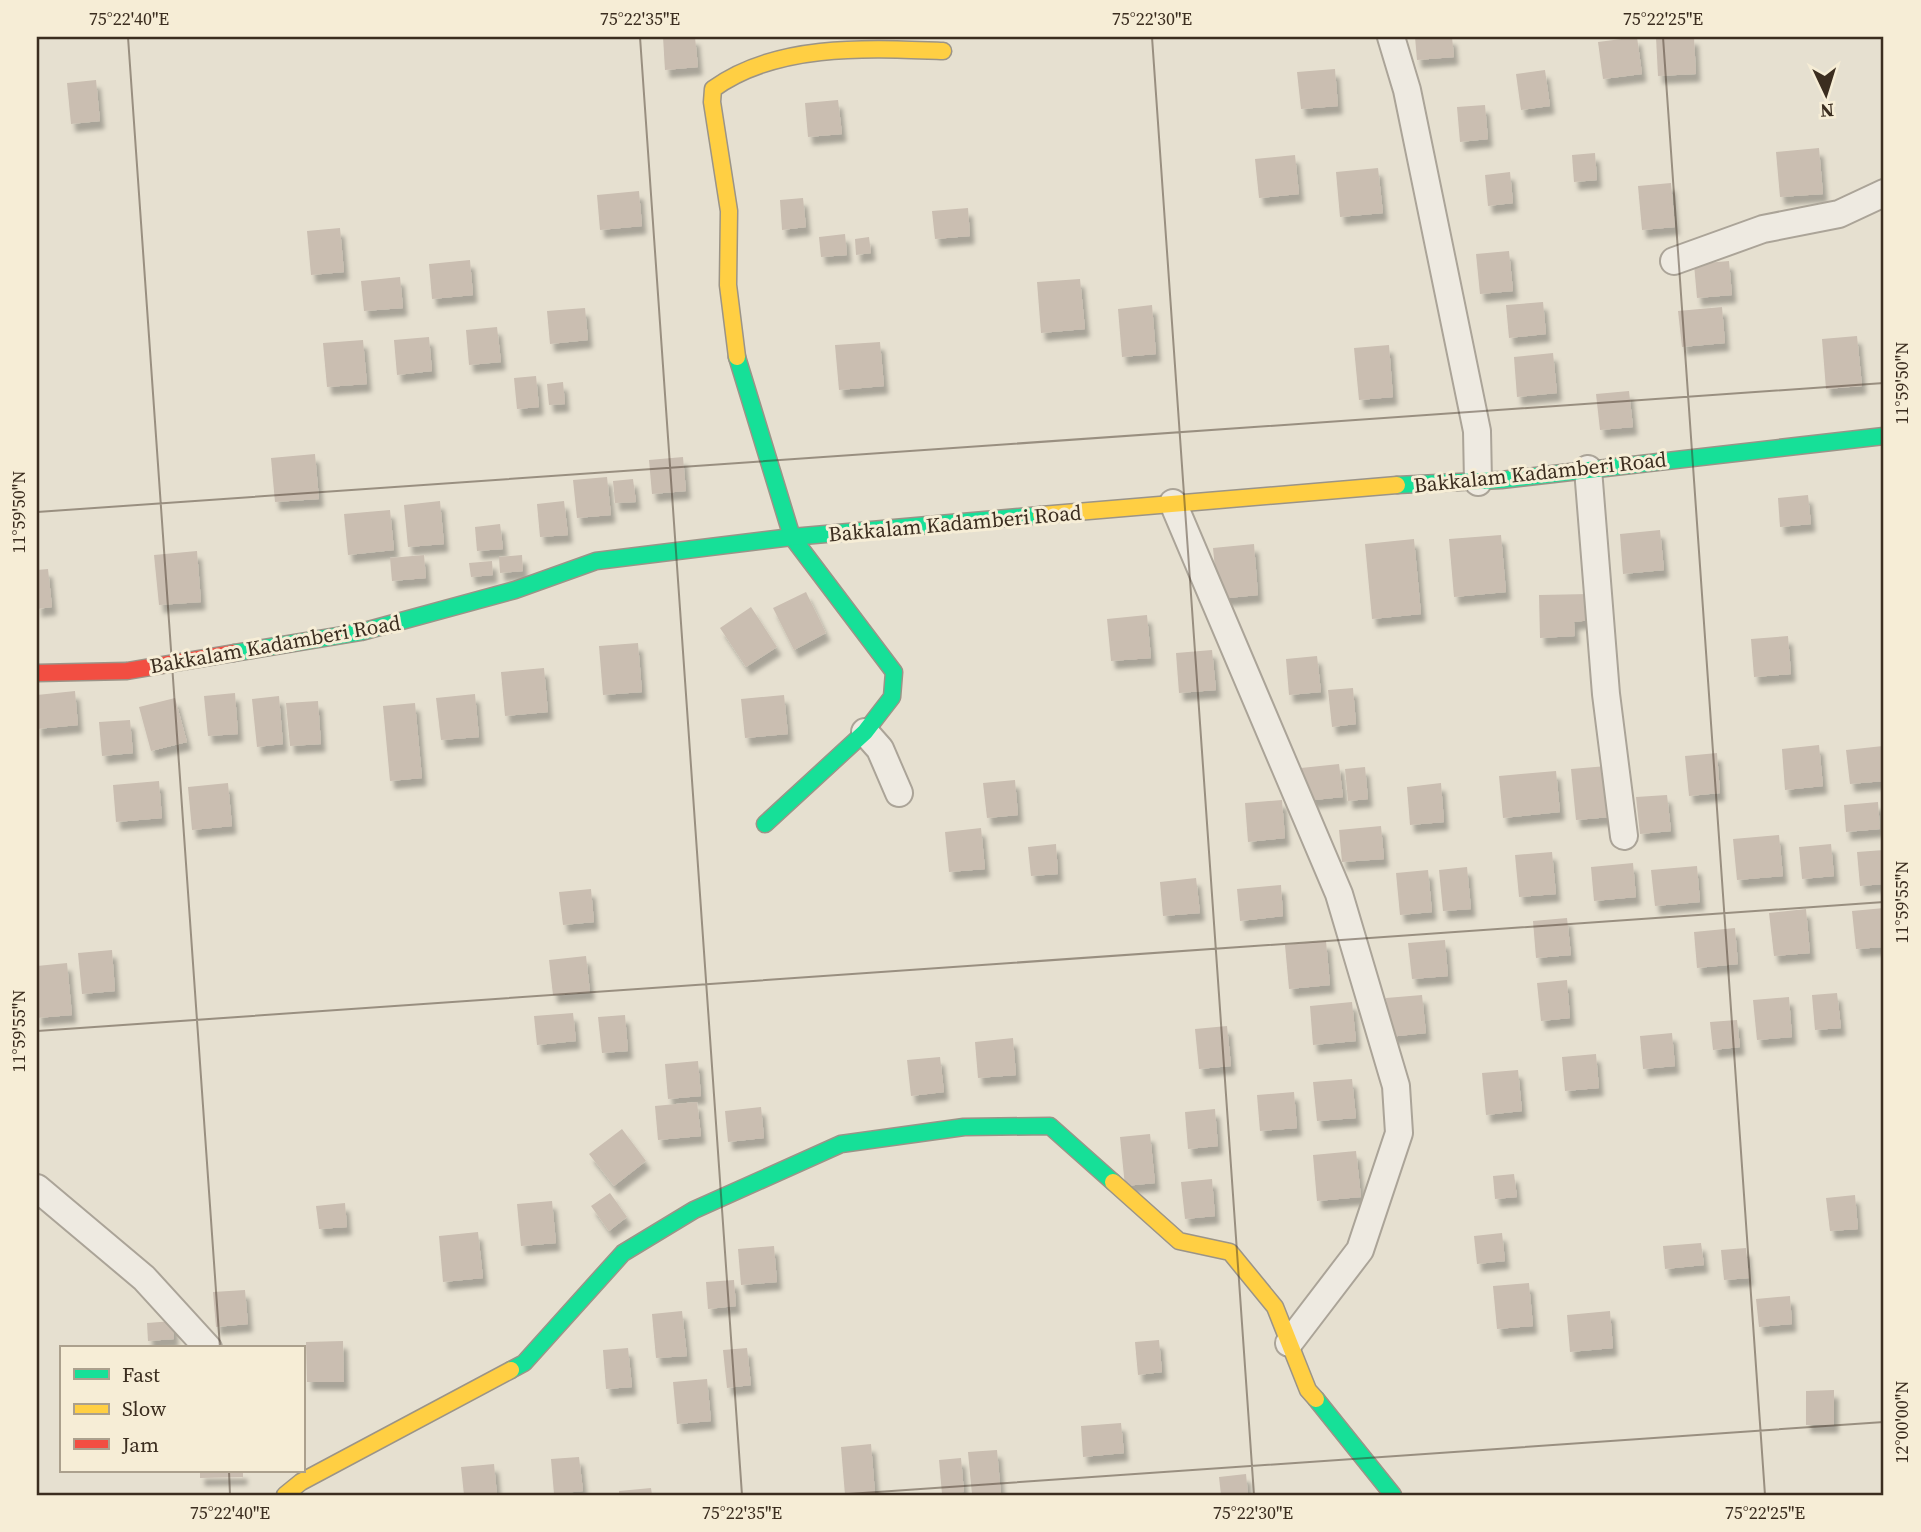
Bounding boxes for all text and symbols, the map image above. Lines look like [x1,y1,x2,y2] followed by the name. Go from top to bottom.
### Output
[89,6,169,31] text: 75°22'40"E
[600,6,680,31] text: 75°22'35"E
[1112,6,1192,31] text: 75°22'30"E
[1623,6,1703,31] text: 75°22'25"E
[1792,60,1862,130] north arrow
[1819,98,1835,124] text: N
[1889,342,1914,424] text: 11°59'50"N
[1412,444,1668,500] street label: Bakkalam Kadamberi Road
[6,471,31,553] text: 11°59'50"N
[827,497,1083,549] street label: Bakkalam Kadamberi Road
[147,608,403,680] street label: Bakkalam Kadamberi Road
[1889,861,1914,943] text: 11°59'55"N
[6,990,31,1072] text: 11°59'55"N
[60,1346,304,1472] legend
[122,1360,160,1389] text: Fast
[1889,1381,1914,1463] text: 12°00'00"N
[122,1394,166,1423] text: Slow
[121,1430,159,1459] text: Jam
[190,1500,270,1525] text: 75°22'40"E
[702,1500,782,1525] text: 75°22'35"E
[1213,1500,1293,1525] text: 75°22'30"E
[1725,1500,1805,1525] text: 75°22'25"E

